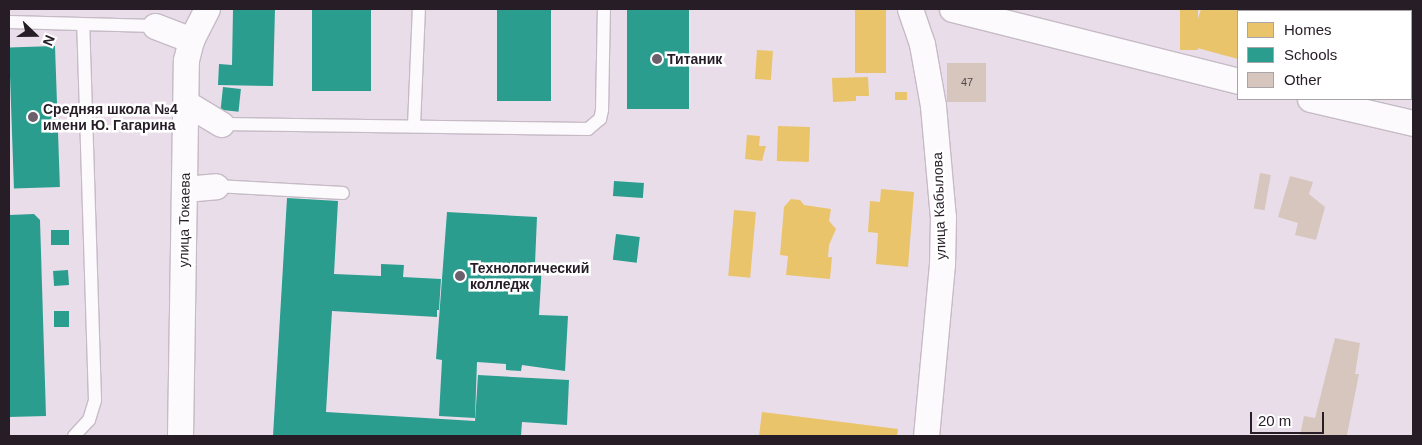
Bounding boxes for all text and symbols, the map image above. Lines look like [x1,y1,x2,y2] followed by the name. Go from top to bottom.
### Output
[10,10,60,60] north arrow
[1237,10,1412,100] legend
[1284,21,1332,38] text: Homes
[40,33,58,48] text: N
[1284,46,1337,63] text: Schools
[667,51,722,67] place label: Титаник
[651,53,663,65] marker: Титаник
[1284,71,1322,88] text: Other
[961,75,973,89] house number: 47
[43,101,178,134] place label: Средняя школа №4 имени Ю. Гагарина
[27,111,39,123] marker: Средняя школа №4 имени Ю. Гагарина
[929,152,949,260] street label: улица Кабылова
[175,173,193,267] street label: улица Токаева
[470,260,589,292] place label: Технологический колледж
[454,270,466,282] marker: Технологический колледж
[1252,402,1326,434] scale bar
[1258,412,1291,429] text: 20 m

